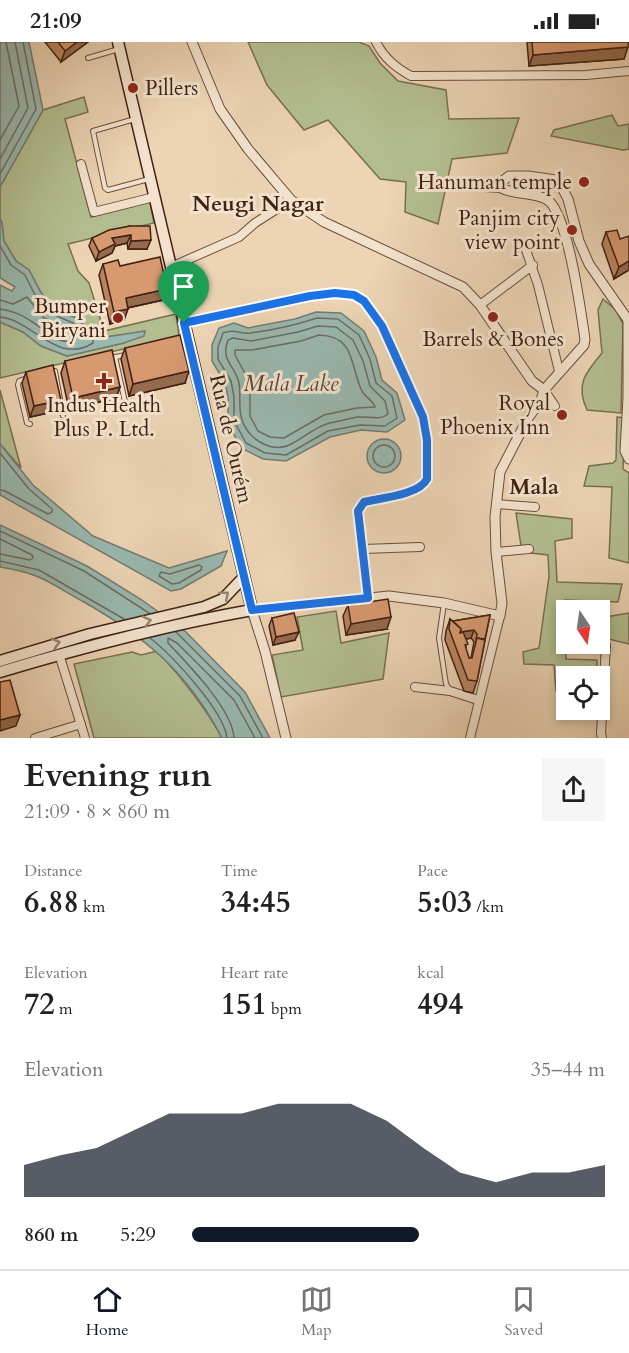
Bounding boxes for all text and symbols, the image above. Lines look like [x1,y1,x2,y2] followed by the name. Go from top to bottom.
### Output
[30,6,81,36] text: 21:09
[145,74,198,103] place label: Pillers
[126,81,140,95] marker: Pillers
[418,168,572,197] place label: Hanuman temple
[577,175,591,189] marker: Hanuman temple
[192,189,324,219] district label: Neugi Nagar
[458,204,560,257] place label: Panjim city view point
[565,223,579,237] marker: Panjim city view point
[158,261,209,323] pin
[167,270,200,303] icon: arrive
[34,292,106,345] place label: Bumper Biryani
[486,310,500,324] marker: Barrels & Bones
[111,311,125,325] marker: Bumper Biryani
[422,325,564,354] place label: Barrels & Bones
[243,369,339,399] water label: Mala Lake
[95,372,113,390] marker: Indus Health Plus P. Ltd.
[202,372,260,507] street label: Rua de Ourém
[440,389,550,442] place label: Royal Phoenix Inn
[47,391,162,444] place label: Indus Health Plus P. Ltd.
[555,408,569,422] marker: Royal Phoenix Inn
[509,472,559,502] district label: Mala
[218,591,229,602] one-way arrow
[556,600,610,654] north arrow
[556,600,610,720] map controls
[142,615,152,628] one-way arrow
[50,638,61,650] one-way arrow
[556,666,610,720] button: locate
[24,753,212,798] text: Evening run
[542,758,605,821] button: share
[24,798,170,825] text: 21:09 · 8 × 860 m
[24,860,82,882] text: Distance
[221,860,258,882] text: Time
[417,860,448,882] text: Pace
[24,882,79,923] text: 6.88
[221,882,291,923] text: 34:45
[417,882,472,923] text: 5:03
[79,896,105,918] text: km
[472,896,504,918] text: /km
[24,962,88,984] text: Elevation
[221,962,288,984] text: Heart rate
[417,962,444,984] text: kcal
[24,984,55,1025] text: 72
[221,984,267,1025] text: 151
[417,984,463,1025] text: 494
[55,998,73,1020] text: m
[267,998,302,1020] text: bpm
[24,1056,103,1083] text: Elevation
[531,1056,605,1083] text: 35–44 m
[24,1221,79,1248] text: 860 m
[120,1221,156,1248] text: 5:29
[86,1283,129,1341] tab: Home
[300,1283,333,1341] tab: Map
[504,1283,543,1341] tab: Saved

